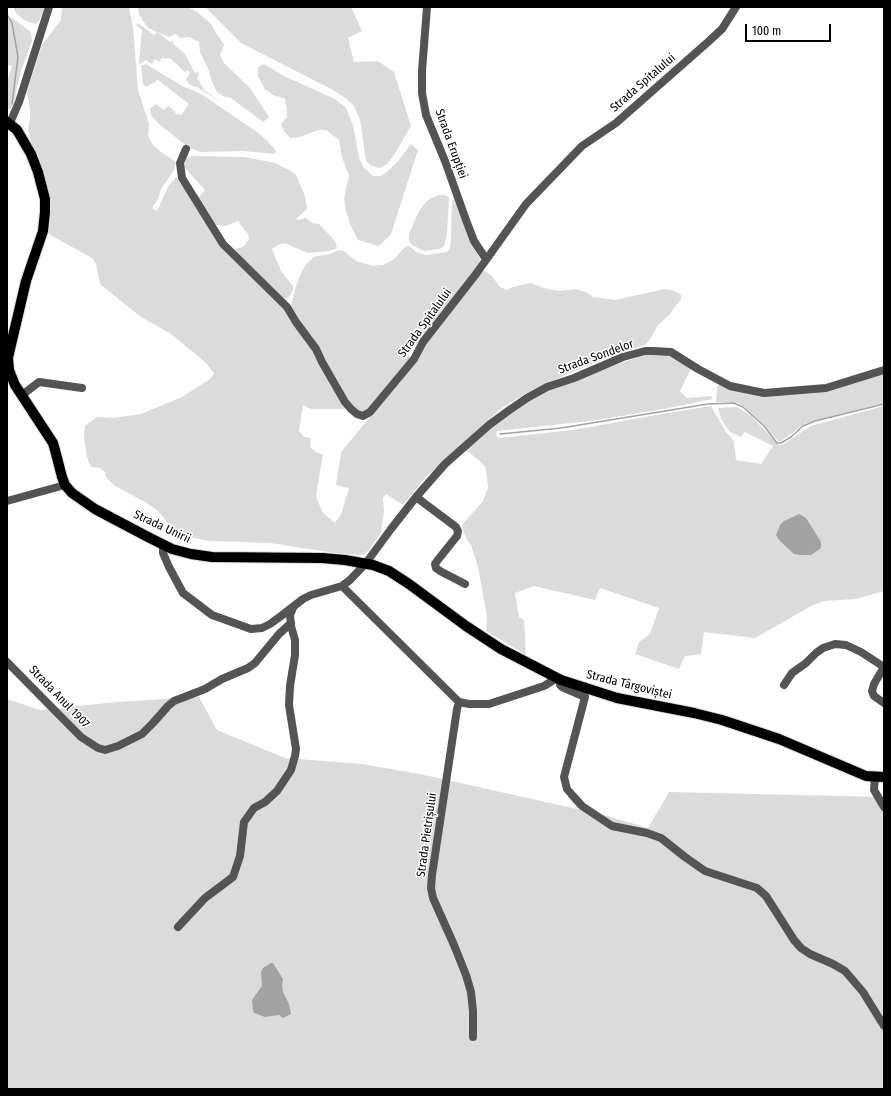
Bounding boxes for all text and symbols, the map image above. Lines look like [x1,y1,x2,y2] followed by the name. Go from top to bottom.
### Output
[747,16,833,42] scale bar
[752,24,781,38] text: 100 m
[607,51,679,115] street label: Strada Spitalului
[432,107,470,181] street label: Strada Erupției
[395,286,455,360] street label: Strada Spitalului
[556,337,636,377] street label: Strada Sondelor
[131,508,193,546] street label: Strada Unirii
[26,663,92,731] street label: Strada Anul 1907
[585,667,673,703] street label: Strada Târgoviștei
[414,792,440,878] street label: Strada Pietrișului

